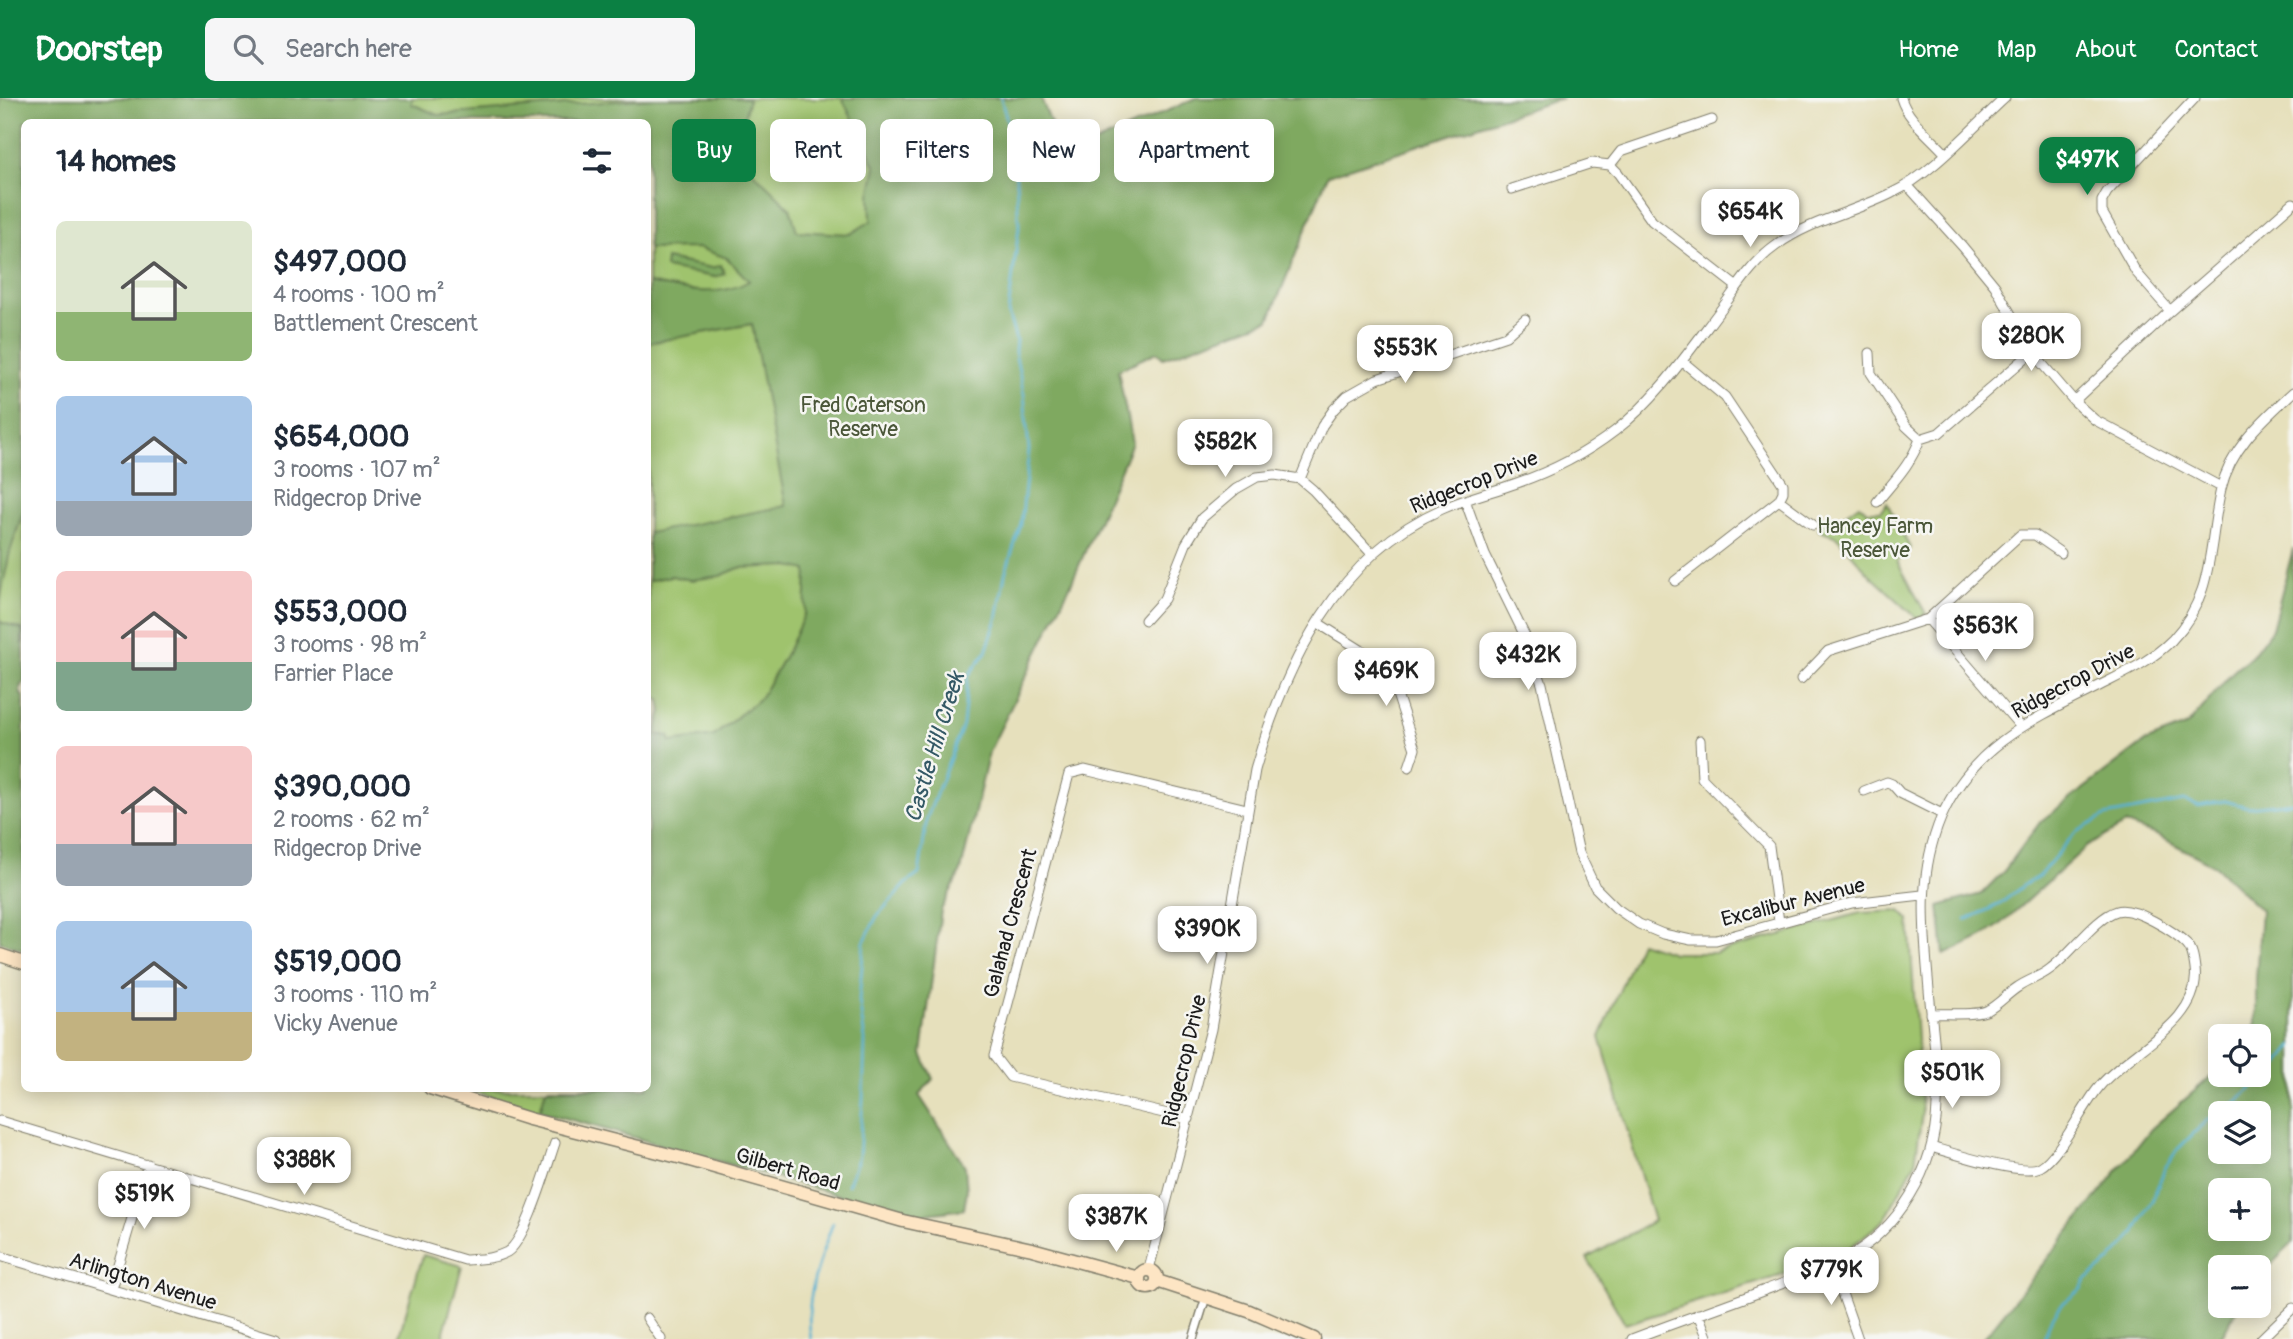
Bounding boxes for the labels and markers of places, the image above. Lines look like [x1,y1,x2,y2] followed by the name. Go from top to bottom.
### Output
[2038,138,2136,197] pin: $497K
[1701,190,1799,249] pin: $654K
[1982,314,2080,373] pin: $280K
[1356,326,1454,385] pin: $553K
[1176,420,1274,479] pin: $582K
[1936,603,2034,663] pin: $563K
[1479,632,1577,692] pin: $432K
[1337,648,1435,708] pin: $469K
[1158,906,1256,966] pin: $390K
[1903,1051,2001,1110] pin: $501K
[255,1138,353,1197] pin: $388K
[95,1172,193,1231] pin: $519K
[1067,1194,1165,1254] pin: $387K
[1782,1248,1880,1307] pin: $779K

